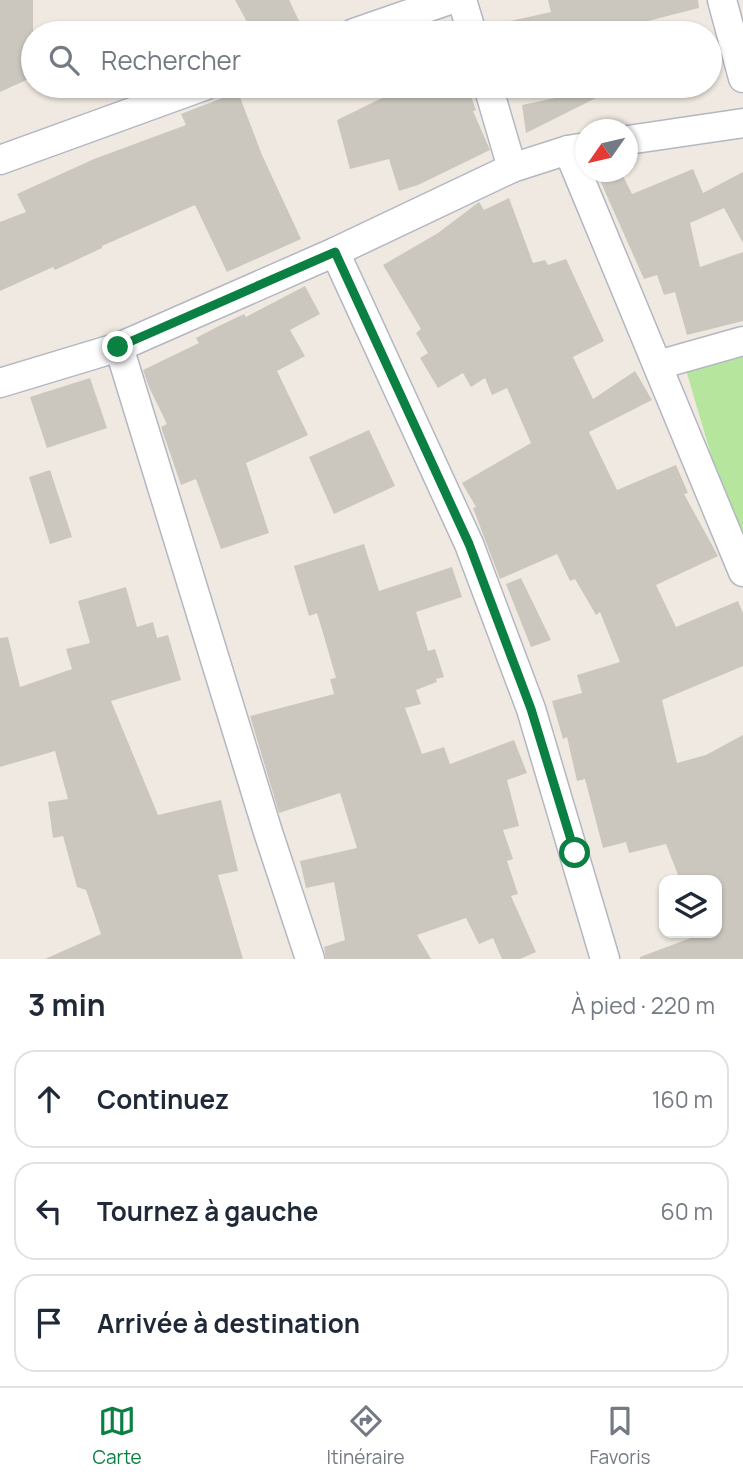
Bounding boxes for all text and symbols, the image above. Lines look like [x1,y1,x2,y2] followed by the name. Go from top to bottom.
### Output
[21,21,722,98] search box
[45,41,83,79] icon: search
[101,42,241,78] text: Rechercher
[575,119,638,182] north arrow
[102,331,133,362] route end
[559,837,590,868] route start
[659,875,722,938] map controls
[659,875,722,938] button: layers
[28,984,106,1025] text: 3 min
[571,989,715,1021] text: À pied · 220 m
[30,1080,68,1118] icon: ahead
[97,1081,229,1117] text: Continuez
[652,1083,713,1115] text: 160 m
[30,1192,68,1230] icon: left
[97,1193,318,1229] text: Tournez à gauche
[661,1195,713,1227] text: 60 m
[30,1304,68,1342] icon: arrive
[97,1305,360,1341] text: Arrivée à destination
[92,1402,142,1470] tab: Carte
[327,1402,405,1470] tab: Itinéraire
[589,1402,651,1470] tab: Favoris

